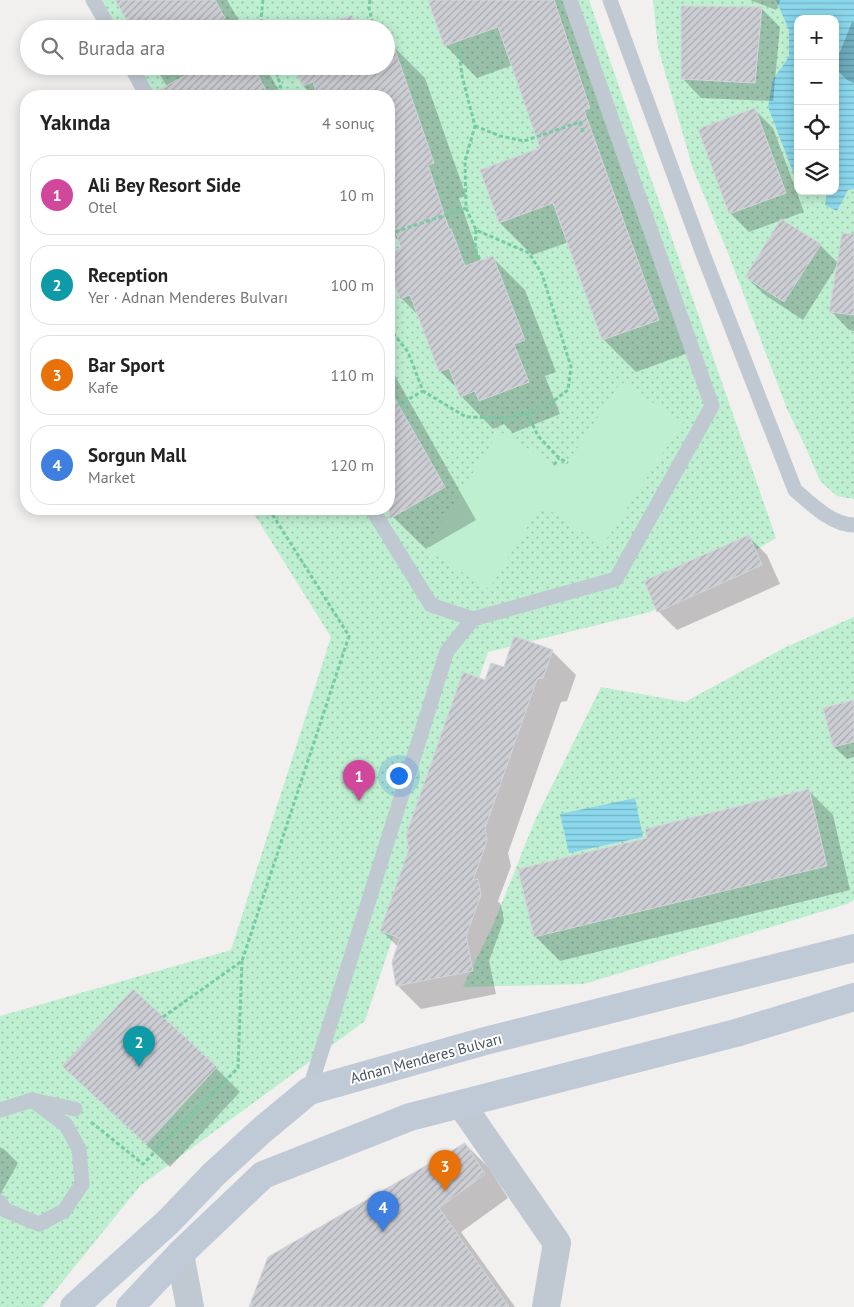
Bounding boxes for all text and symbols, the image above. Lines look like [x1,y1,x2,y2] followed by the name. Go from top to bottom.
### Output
[794,15,839,195] map controls
[794,15,839,60] button: +
[20,20,395,75] search box
[38,34,66,62] icon: search
[78,36,165,60] text: Burada ara
[794,60,839,105] button: −
[794,105,839,150] button: locate
[40,109,110,136] text: Yakında
[322,113,375,133] text: 4 sonuç
[794,150,839,195] button: layers
[88,173,241,197] text: Ali Bey Resort Side
[52,185,62,205] text: 1
[339,185,374,205] text: 10 m
[88,197,117,217] text: Otel
[88,263,168,287] text: Reception
[52,275,62,295] text: 2
[331,275,374,295] text: 100 m
[88,287,288,307] text: Yer · Adnan Menderes Bulvarı
[88,353,165,377] text: Bar Sport
[52,365,62,385] text: 3
[331,365,374,385] text: 110 m
[88,377,118,397] text: Kafe
[88,443,186,467] text: Sorgun Mall
[52,455,62,475] text: 4
[331,455,374,475] text: 120 m
[88,467,135,487] text: Market
[343,760,375,801] pin: 1
[386,763,412,789] your location
[123,1026,155,1067] pin: 2
[348,1029,504,1087] street label: Adnan Menderes Bulvarı
[429,1150,461,1191] pin: 3
[367,1191,399,1232] pin: 4

